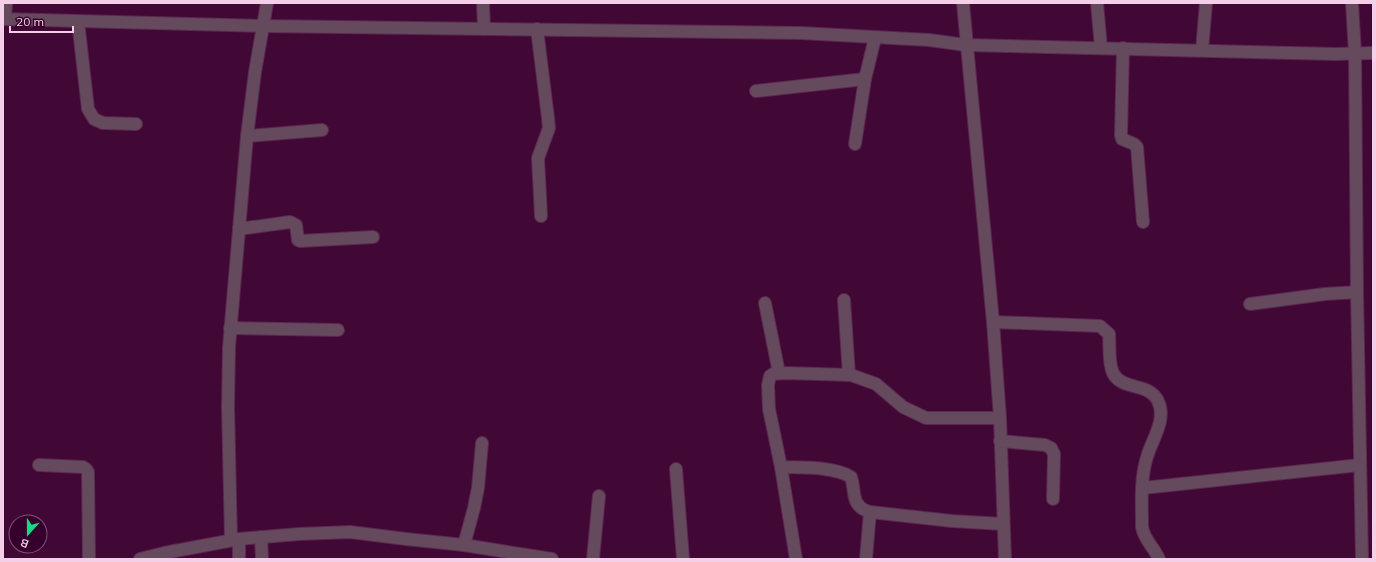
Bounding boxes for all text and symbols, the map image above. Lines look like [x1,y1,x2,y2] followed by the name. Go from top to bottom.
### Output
[10,8,73,34] scale bar
[16,14,44,29] text: 20 m
[8,514,48,554] north arrow
[18,535,30,551] text: B

